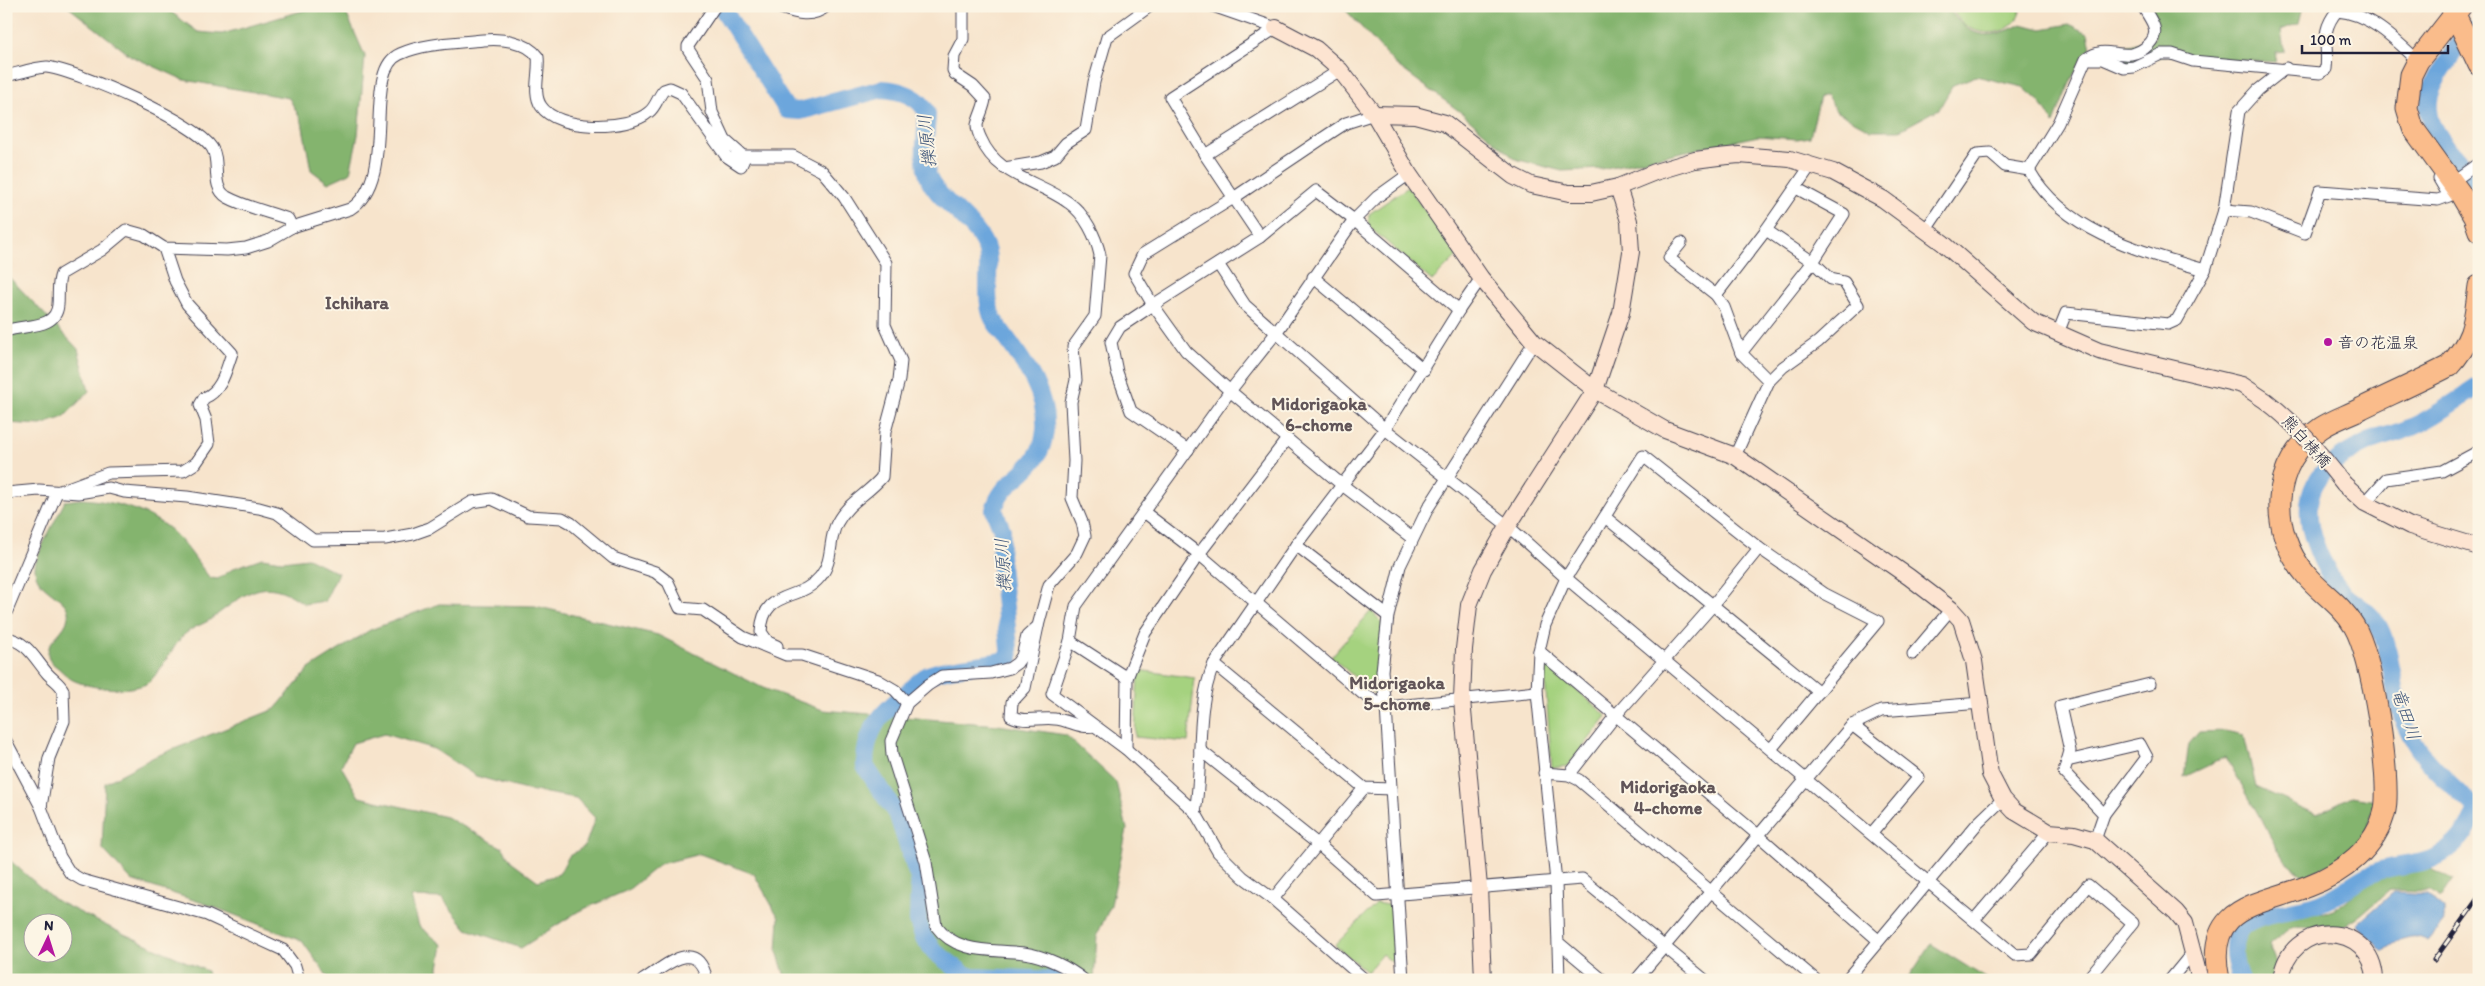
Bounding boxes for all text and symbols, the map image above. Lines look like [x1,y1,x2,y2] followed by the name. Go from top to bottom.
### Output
[2302,22,2449,54] scale bar
[2310,31,2352,49] text: 100 m
[913,113,941,169] water label: 擽原川
[325,292,390,314] district label: Ichihara
[2338,333,2418,352] place label: 音の花温泉
[2322,336,2334,348] marker: 音の花温泉
[1271,393,1367,436] district label: Midorigaoka 6-chome
[2278,411,2335,471] street label: 熊白梼橋
[991,537,1015,593] water label: 擽原川
[1349,672,1445,715] district label: Midorigaoka 5-chome
[2387,685,2425,743] water label: 竜田川
[1620,776,1716,819] district label: Midorigaoka 4-chome
[22,914,72,964] north arrow
[44,917,54,934] text: N

